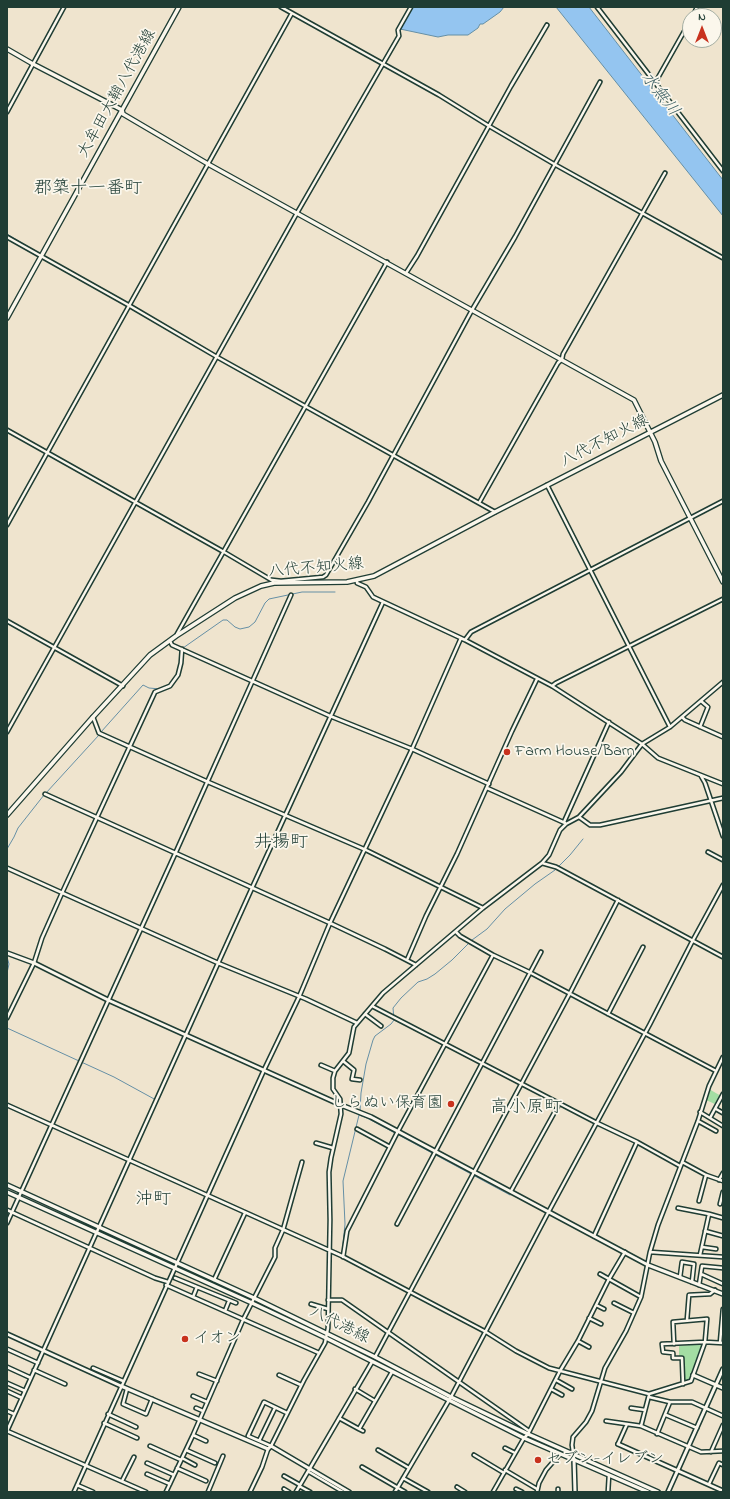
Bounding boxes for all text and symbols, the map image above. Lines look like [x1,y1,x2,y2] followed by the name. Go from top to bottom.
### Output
[682,8,722,48] north arrow
[698,9,706,25] text: N
[75,26,161,162] street label: 大牟田大鞘八代港線
[635,69,683,121] water label: 水無川
[34,179,142,201] district label: 郡築十一番町
[558,412,652,472] street label: 八代不知火線
[267,555,365,583] street label: 八代不知火線
[515,742,635,762] place label: Farm House/Barn
[502,747,512,757] marker: Farm House/Barn
[254,833,308,855] district label: 井揚町
[331,1094,443,1114] place label: しらぬい保育園
[490,1098,562,1120] district label: 高小原町
[446,1099,456,1109] marker: しらぬい保育園
[135,1190,171,1212] district label: 沖町
[306,1303,372,1349] street label: 八代港線
[193,1329,241,1349] place label: イオン
[180,1334,190,1344] marker: イオン
[546,1450,664,1470] place label: セブン-イレブン
[533,1455,543,1465] marker: セブン-イレブン

